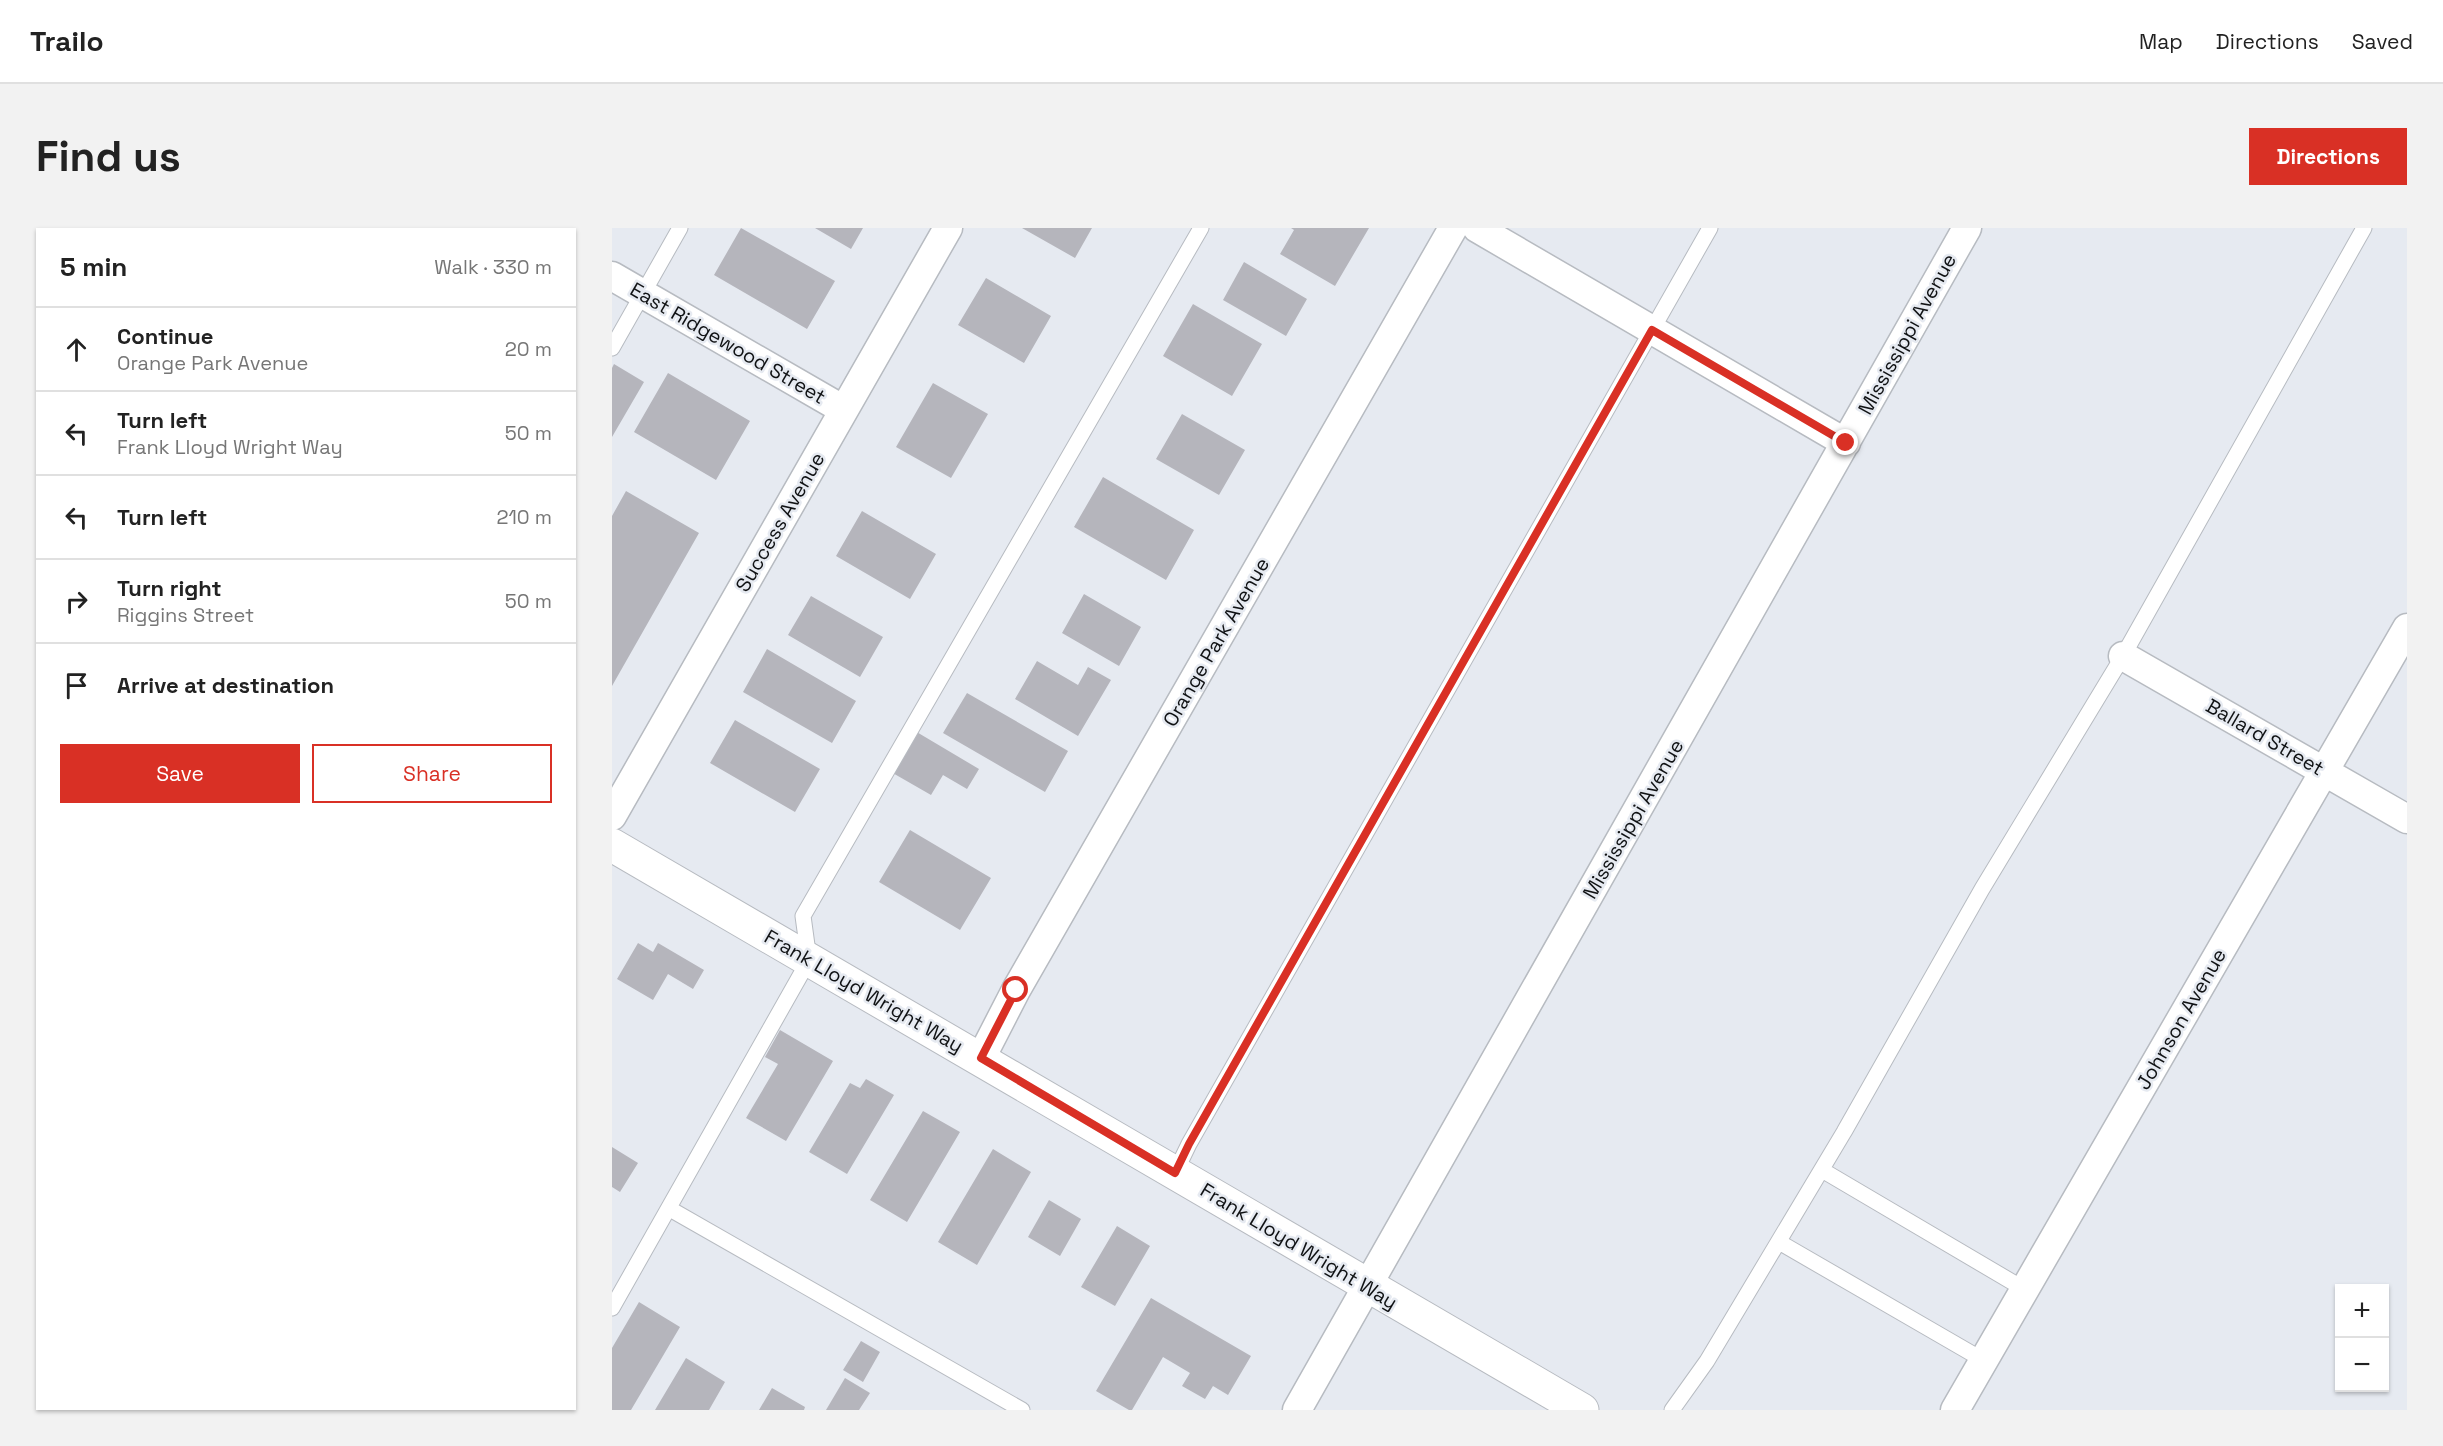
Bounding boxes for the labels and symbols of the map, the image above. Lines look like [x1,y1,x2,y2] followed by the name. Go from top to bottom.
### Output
[1852,249,1962,419] street label: Mississippi Avenue
[625,276,831,410] street label: East Ridgewood Street
[1832,429,1858,455] route end
[730,448,830,596] street label: Success Avenue
[1157,553,1275,731] street label: Orange Park Avenue
[2201,693,2329,781] street label: Ballard Street
[1577,734,1689,904] street label: Mississippi Avenue
[760,923,968,1059] street label: Frank Lloyd Wright Way
[2130,944,2232,1094] street label: Johnson Avenue
[1002,976,1028,1002] route start
[1196,1177,1402,1315] street label: Frank Lloyd Wright Way

